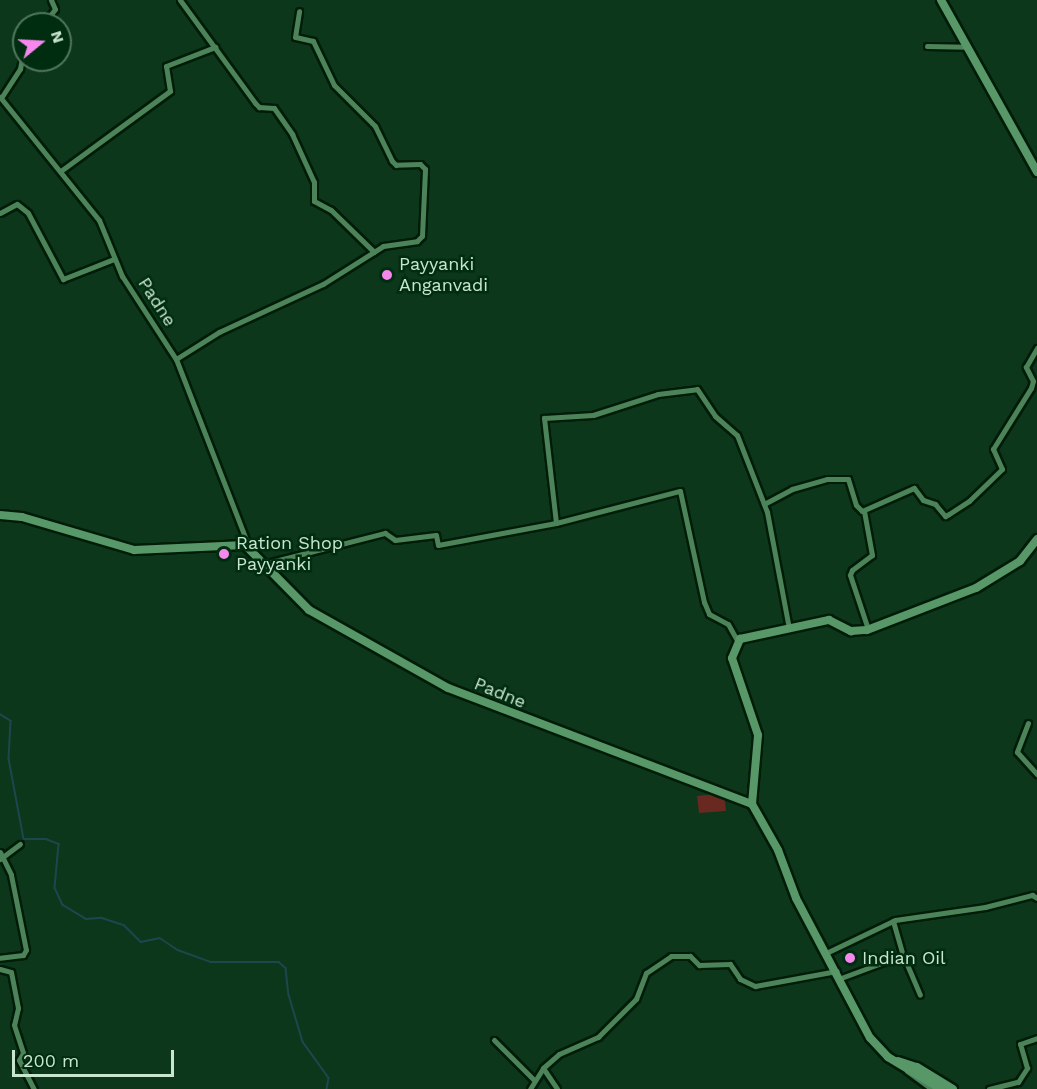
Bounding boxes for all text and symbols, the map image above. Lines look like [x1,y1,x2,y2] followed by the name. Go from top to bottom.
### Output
[12,12,72,72] north arrow
[47,28,69,45] text: N
[399,254,488,296] place label: Payyanki Anganvadi
[380,268,394,282] marker: Payyanki Anganvadi
[133,273,181,331] street label: Padne
[236,533,343,576] place label: Ration Shop Payyanki
[217,547,231,561] marker: Ration Shop Payyanki
[471,673,529,713] street label: Padne
[862,947,946,969] place label: Indian Oil
[843,951,857,965] marker: Indian Oil
[15,1038,177,1076] scale bar
[23,1050,79,1071] text: 200 m

